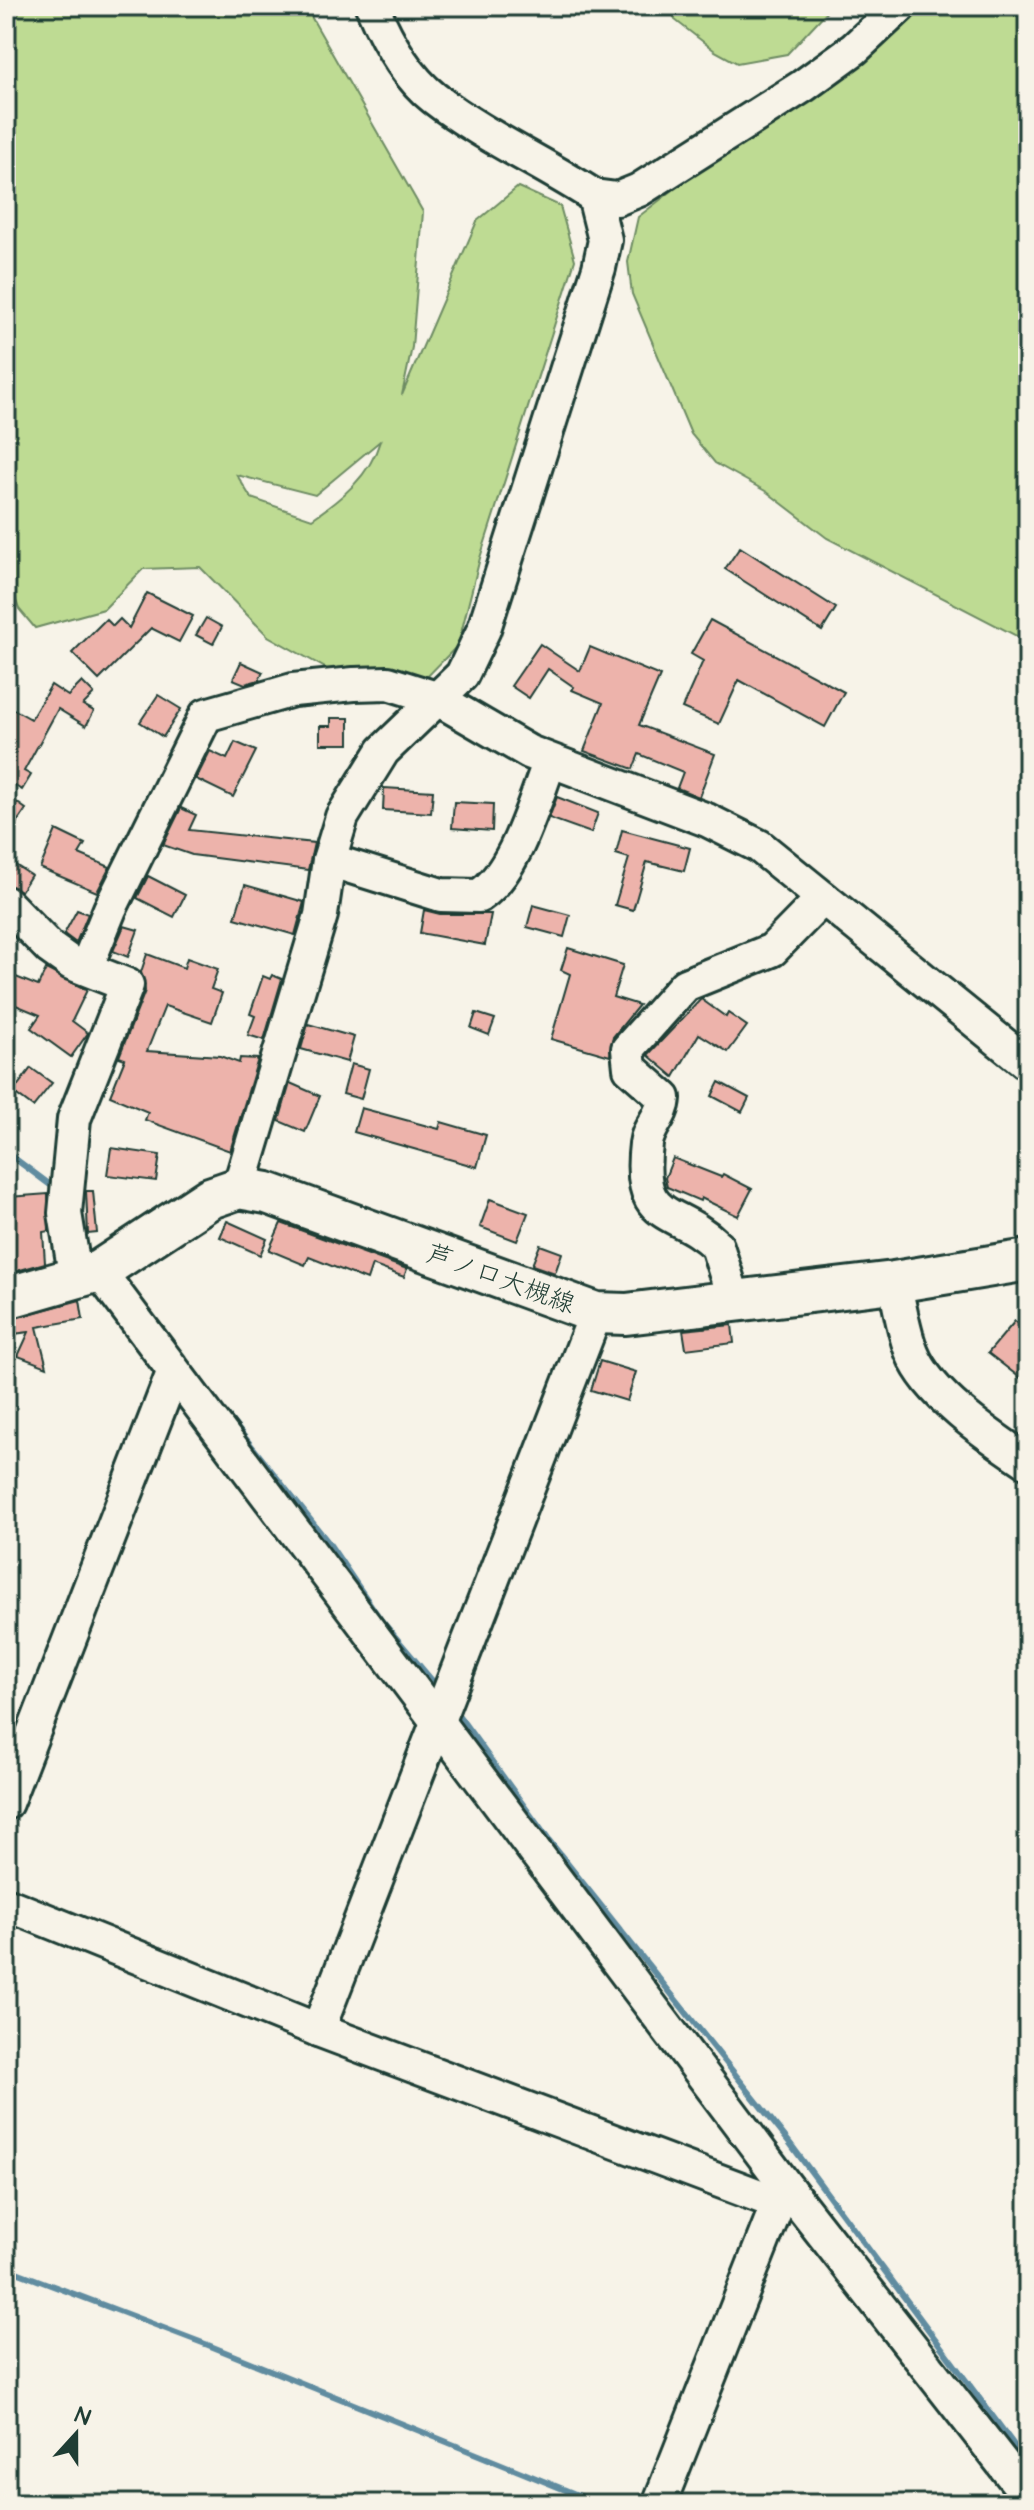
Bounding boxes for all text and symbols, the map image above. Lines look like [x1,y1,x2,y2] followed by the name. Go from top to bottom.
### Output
[421,1235,580,1323] street label: 芦ノ口大槻線
[36,2394,116,2474] north arrow
[71,2400,95,2434] text: N

